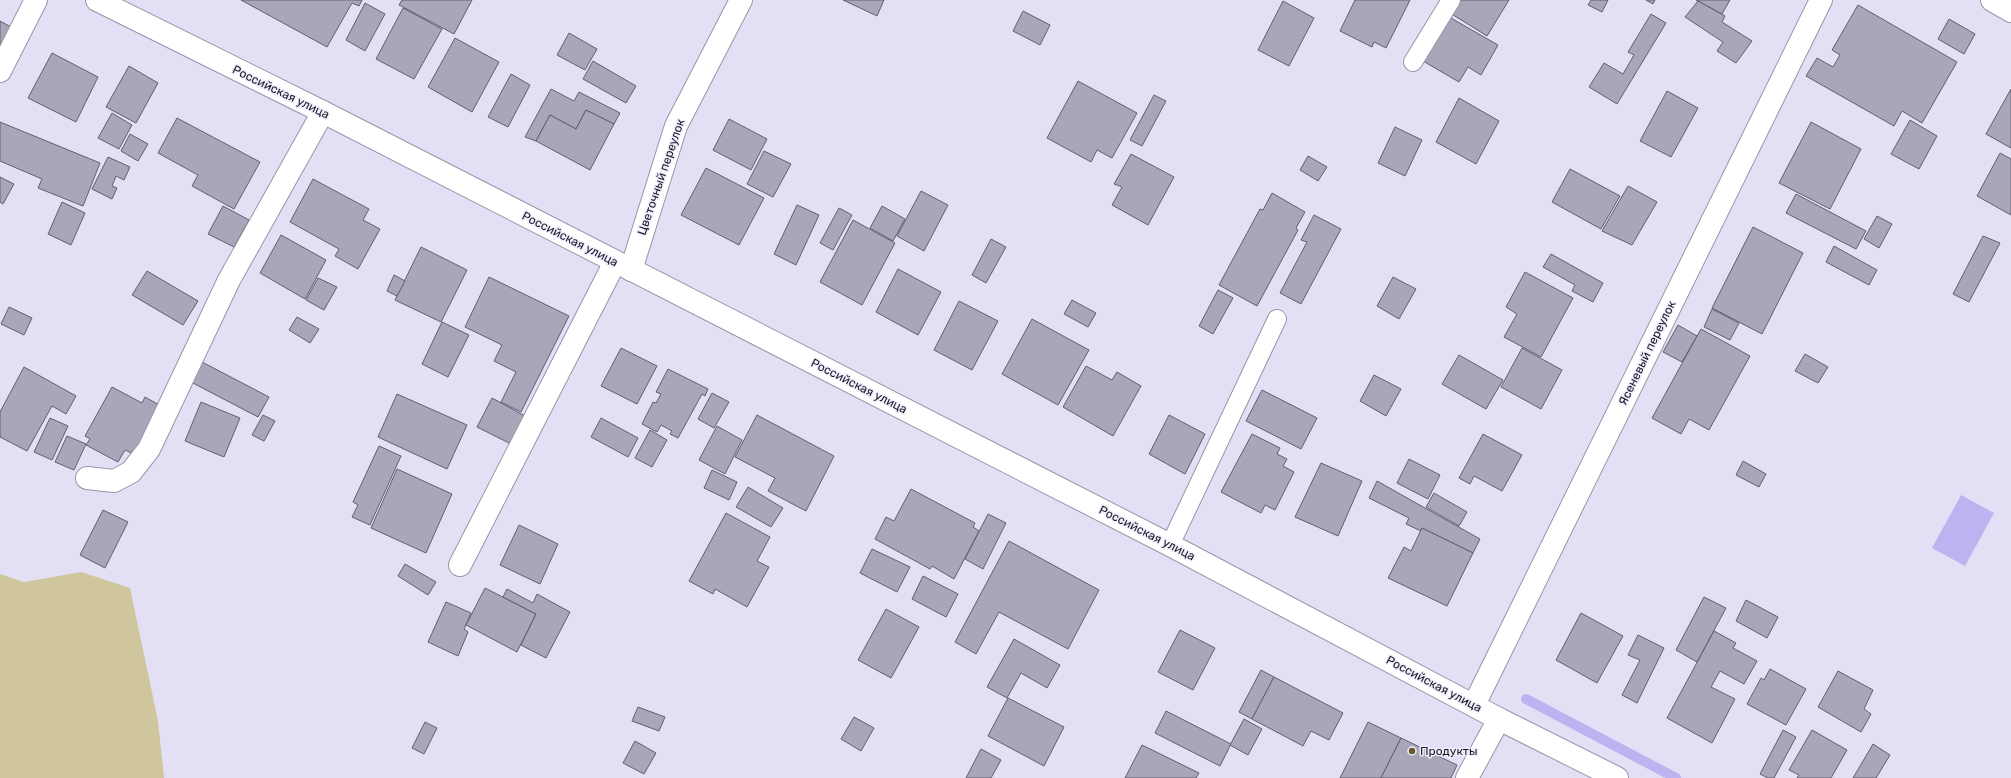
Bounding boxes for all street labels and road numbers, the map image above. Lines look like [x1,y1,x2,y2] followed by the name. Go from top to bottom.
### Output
[230,62,332,122] street label: Российская улица
[635,117,688,237] street label: Цветочный переулок
[520,209,620,269] street label: Российская улица
[1616,298,1679,408] street label: Ясеневый переулок
[809,356,909,416] street label: Российская улица
[1097,503,1197,563] street label: Российская улица
[1384,653,1484,715] street label: Российская улица

